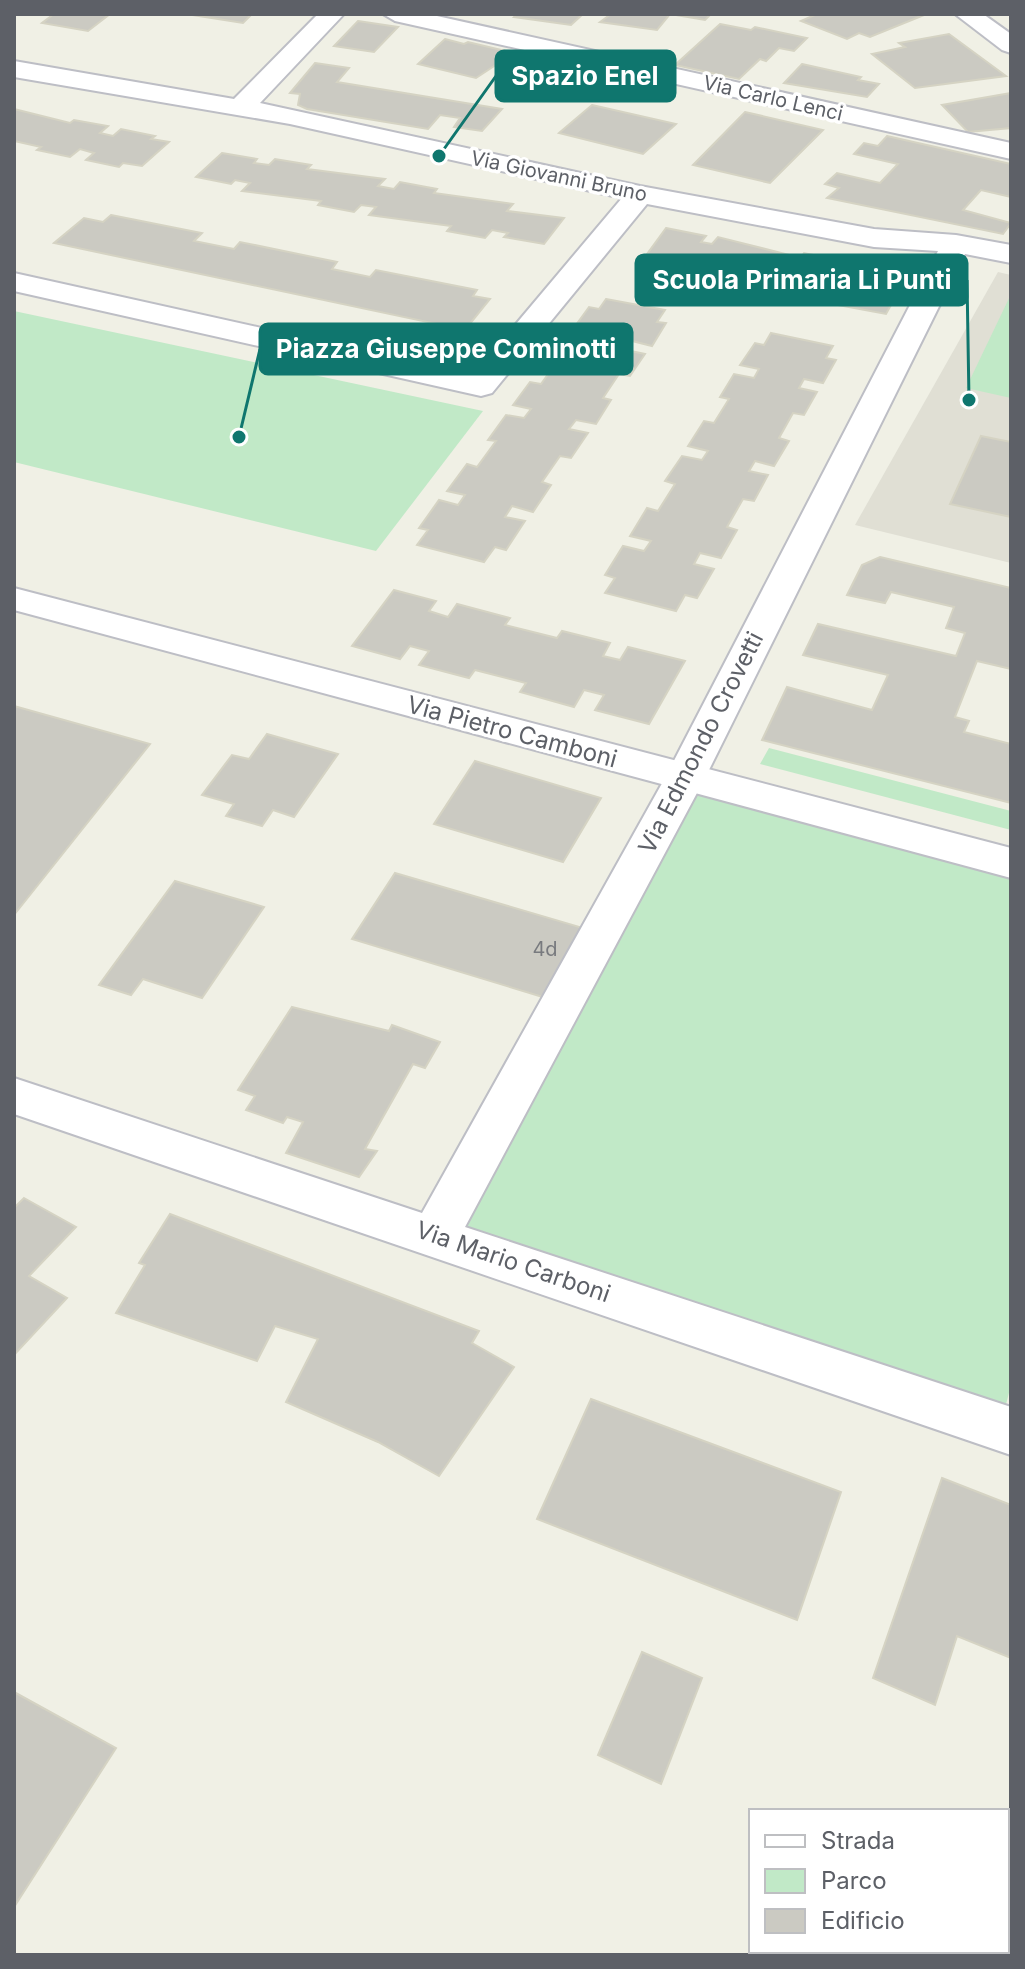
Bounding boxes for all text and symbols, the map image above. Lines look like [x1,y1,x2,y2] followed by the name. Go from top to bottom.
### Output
[496,51,675,101] callout: Spazio Enel
[511,60,659,91] text: Spazio Enel
[701,70,845,126] street label: Via Carlo Lenci
[469,146,649,206] street label: Via Giovanni Bruno
[636,255,967,305] callout: Scuola Primaria Li Punti
[652,264,952,295] text: Scuola Primaria Li Punti
[260,324,632,374] callout: Piazza Giuseppe Cominotti
[276,333,616,364] text: Piazza Giuseppe Cominotti
[632,627,769,859] street label: Via Edmondo Crovetti
[404,689,620,774] street label: Via Pietro Camboni
[532,937,558,961] house number: 4d
[412,1215,614,1308] street label: Via Mario Carboni
[749,1809,1009,1953] legend
[821,1826,895,1855] text: Strada
[821,1866,887,1895] text: Parco
[821,1906,905,1935] text: Edificio

